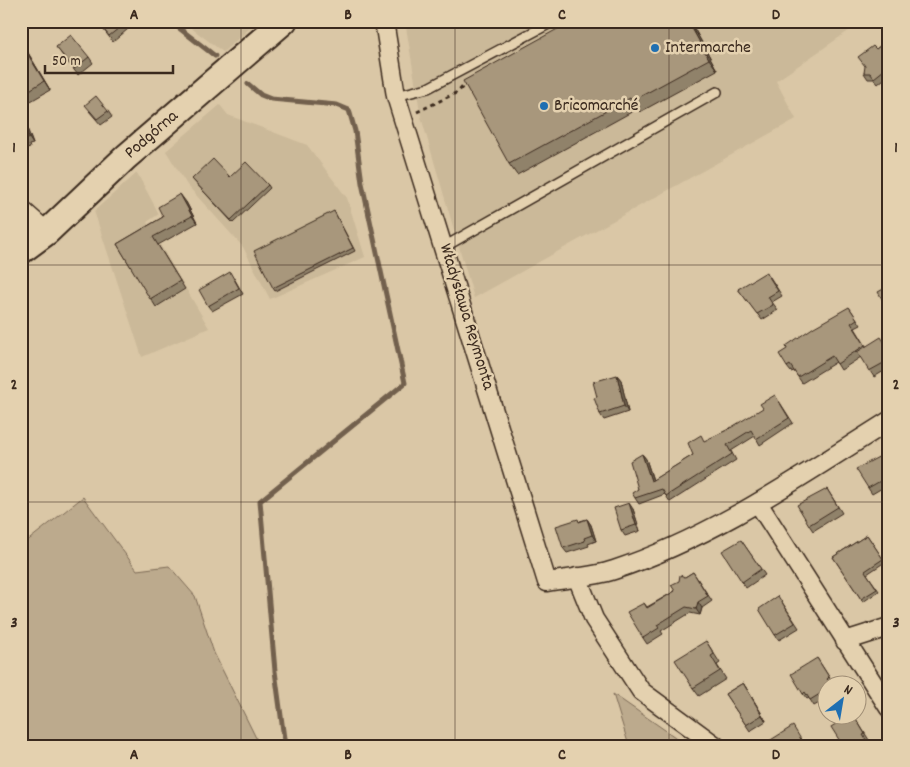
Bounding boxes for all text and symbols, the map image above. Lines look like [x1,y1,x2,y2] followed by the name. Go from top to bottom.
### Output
[130,4,139,27] text: A
[344,4,352,27] text: B
[558,4,566,27] text: C
[772,4,781,27] text: D
[665,36,751,61] place label: Intermarche
[45,42,172,74] scale bar
[649,42,661,54] marker: Intermarche
[52,51,81,73] text: 50 m
[554,94,639,119] place label: Bricomarché
[538,100,550,112] marker: Bricomarché
[119,104,185,165] street label: Podgórna
[12,137,16,160] text: 1
[894,137,898,160] text: 1
[432,241,500,394] street label: Władysława Reymonta
[11,374,18,397] text: 2
[893,374,900,397] text: 2
[10,612,18,635] text: 3
[892,612,900,635] text: 3
[818,674,868,724] north arrow
[840,680,856,701] text: N
[130,744,139,767] text: A
[344,744,352,767] text: B
[558,744,566,767] text: C
[772,744,781,767] text: D

